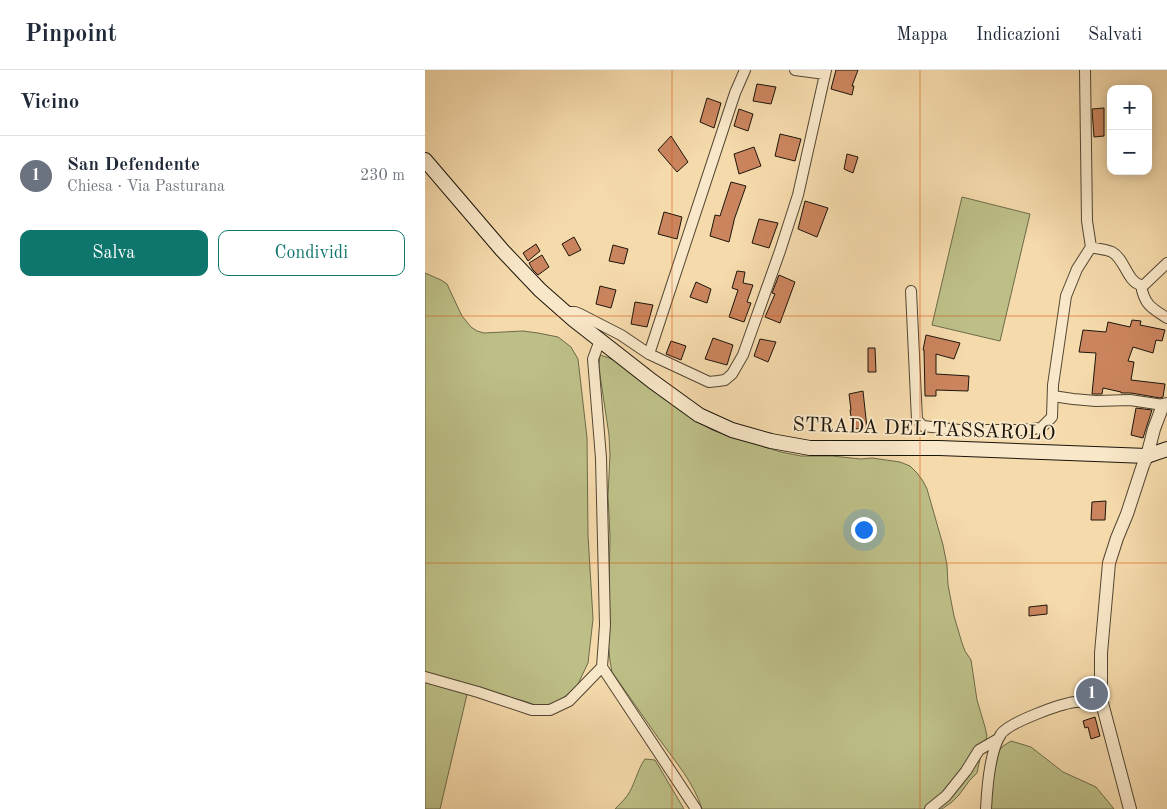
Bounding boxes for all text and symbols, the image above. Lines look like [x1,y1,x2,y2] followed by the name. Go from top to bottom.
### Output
[25,23,117,47] text: Pinpoint
[896,26,948,44] text: Mappa
[976,26,1060,44] text: Indicazioni
[1088,26,1142,44] text: Salvati
[1107,85,1152,175] map controls
[1107,85,1152,130] button: +
[20,92,79,113] text: Vicino
[1107,130,1152,175] button: −
[67,156,200,175] text: San Defendente
[31,168,41,184] text: 1
[360,168,405,184] text: 230 m
[67,179,225,195] text: Chiesa · Via Pasturana
[20,230,208,276] button: Salva
[218,230,405,276] button: Condividi
[792,415,1056,445] street label: STRADA DEL TASSAROLO
[851,517,877,543] your location
[1076,675,1108,713] pin: 1

